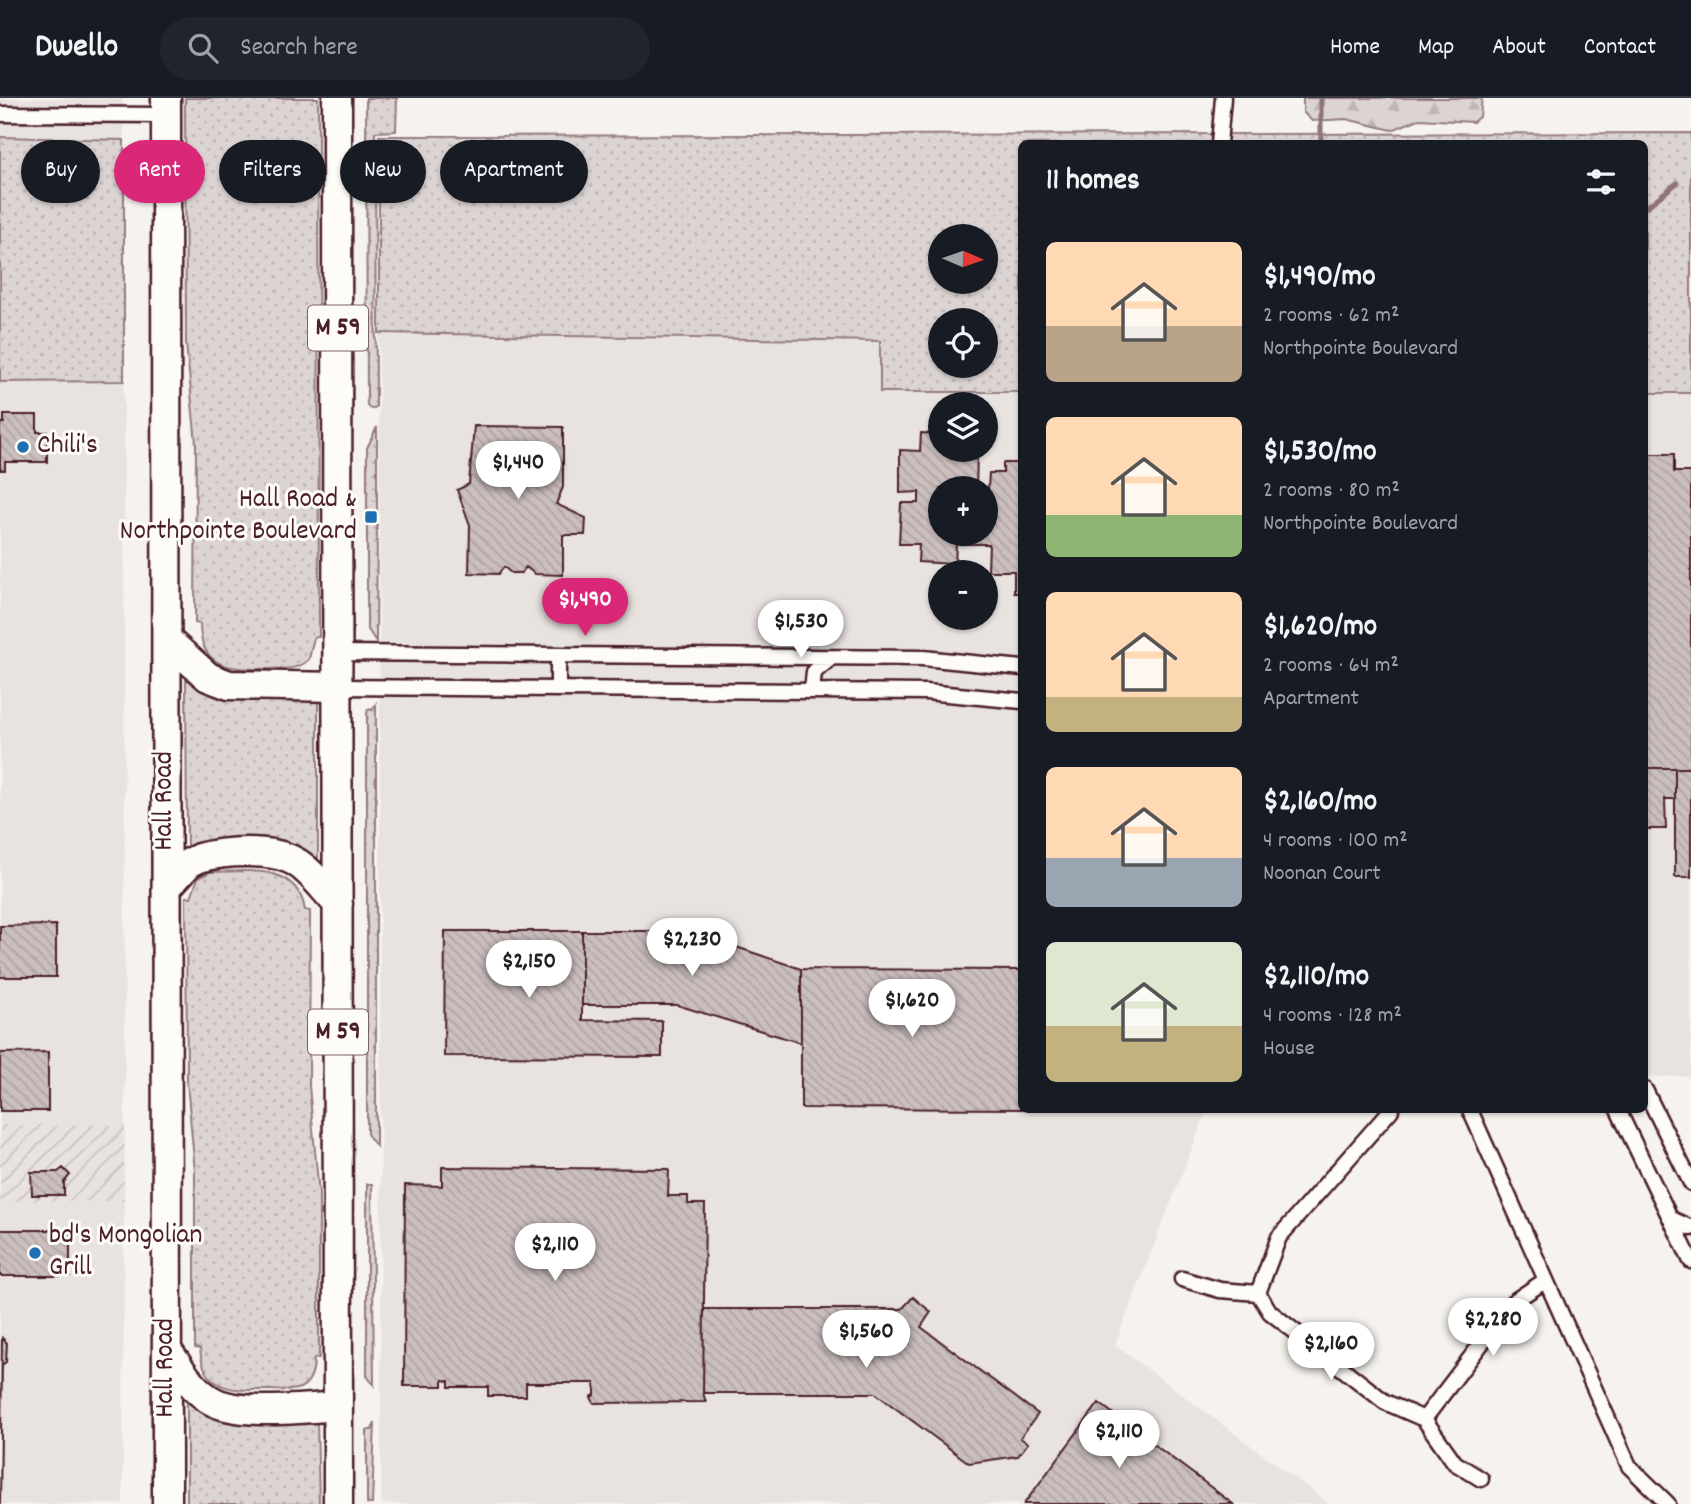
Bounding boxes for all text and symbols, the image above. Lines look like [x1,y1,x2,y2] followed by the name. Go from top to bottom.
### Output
[160,17,650,80] search box
[35,25,118,72] text: Dwello
[184,29,222,67] icon: search
[240,30,358,67] text: Search here
[1330,31,1380,65] text: Home
[1418,31,1454,65] text: Map
[1492,31,1546,65] text: About
[1584,31,1656,65] text: Contact
[21,140,100,203] chip: Buy
[114,140,205,203] chip: Rent
[219,140,326,203] chip: Filters
[340,140,426,203] chip: New
[440,140,588,203] chip: Apartment
[1046,161,1140,204] text: 11 homes
[1582,163,1620,201] icon: filters
[928,224,998,294] north arrow
[928,224,998,630] map controls
[1263,257,1376,300] text: $1,490/mo
[1102,270,1186,354] icon: home
[1263,300,1399,333] text: 2 rooms · 62 m²
[308,305,368,350] road number: M 59
[928,308,998,378] button: locate
[1263,333,1458,366] text: Northpointe Boulevard
[928,392,998,462] button: layers
[37,427,98,467] place label: Chili's
[1263,432,1377,475] text: $1,530/mo
[15,439,31,455] marker: Chili's
[461,442,575,501] pin: $1,440
[1102,445,1186,529] icon: home
[492,447,544,480] text: $1,440
[1263,475,1400,508] text: 2 rooms · 80 m²
[928,476,998,546] button: +
[120,481,357,553] place label: Hall Road & Northpointe Boulevard
[1263,508,1458,541] text: Northpointe Boulevard
[363,509,379,525] marker: Hall Road & Northpointe Boulevard
[928,560,998,630] button: −
[528,578,642,638] pin: $1,490
[558,584,612,617] text: $1,490
[744,601,858,660] pin: $1,530
[774,606,828,639] text: $1,530
[1263,607,1377,650] text: $1,620/mo
[1102,620,1186,704] icon: home
[1263,650,1399,683] text: 2 rooms · 64 m²
[1263,683,1359,716] text: Apartment
[146,751,186,851] street label: Hall Road
[1263,782,1377,825] text: $2,160/mo
[1102,795,1186,879] icon: home
[1263,825,1408,858] text: 4 rooms · 100 m²
[1263,858,1381,891] text: Noonan Court
[635,918,749,978] pin: $2,230
[663,924,721,957] text: $2,230
[472,940,586,1000] pin: $2,150
[502,946,556,979] text: $2,150
[1263,957,1369,1000] text: $2,110/mo
[1102,970,1186,1054] icon: home
[855,979,969,1039] pin: $1,620
[885,985,939,1018] text: $1,620
[1263,1000,1402,1033] text: 4 rooms · 128 m²
[308,1009,368,1054] road number: M 59
[1263,1033,1315,1066] text: House
[49,1217,202,1289] place label: bd's Mongolian Grill
[498,1224,612,1283] pin: $2,110
[531,1229,579,1262] text: $2,110
[27,1245,43,1261] marker: bd's Mongolian Grill
[1436,1298,1550,1358] pin: $2,280
[1464,1304,1522,1337] text: $2,280
[809,1310,923,1370] pin: $1,560
[838,1316,894,1349] text: $1,560
[147,1318,187,1418] street label: Hall Road
[1274,1322,1388,1382] pin: $2,160
[1304,1328,1358,1361] text: $2,160
[1062,1410,1176,1470] pin: $2,110
[1095,1416,1143,1449] text: $2,110

